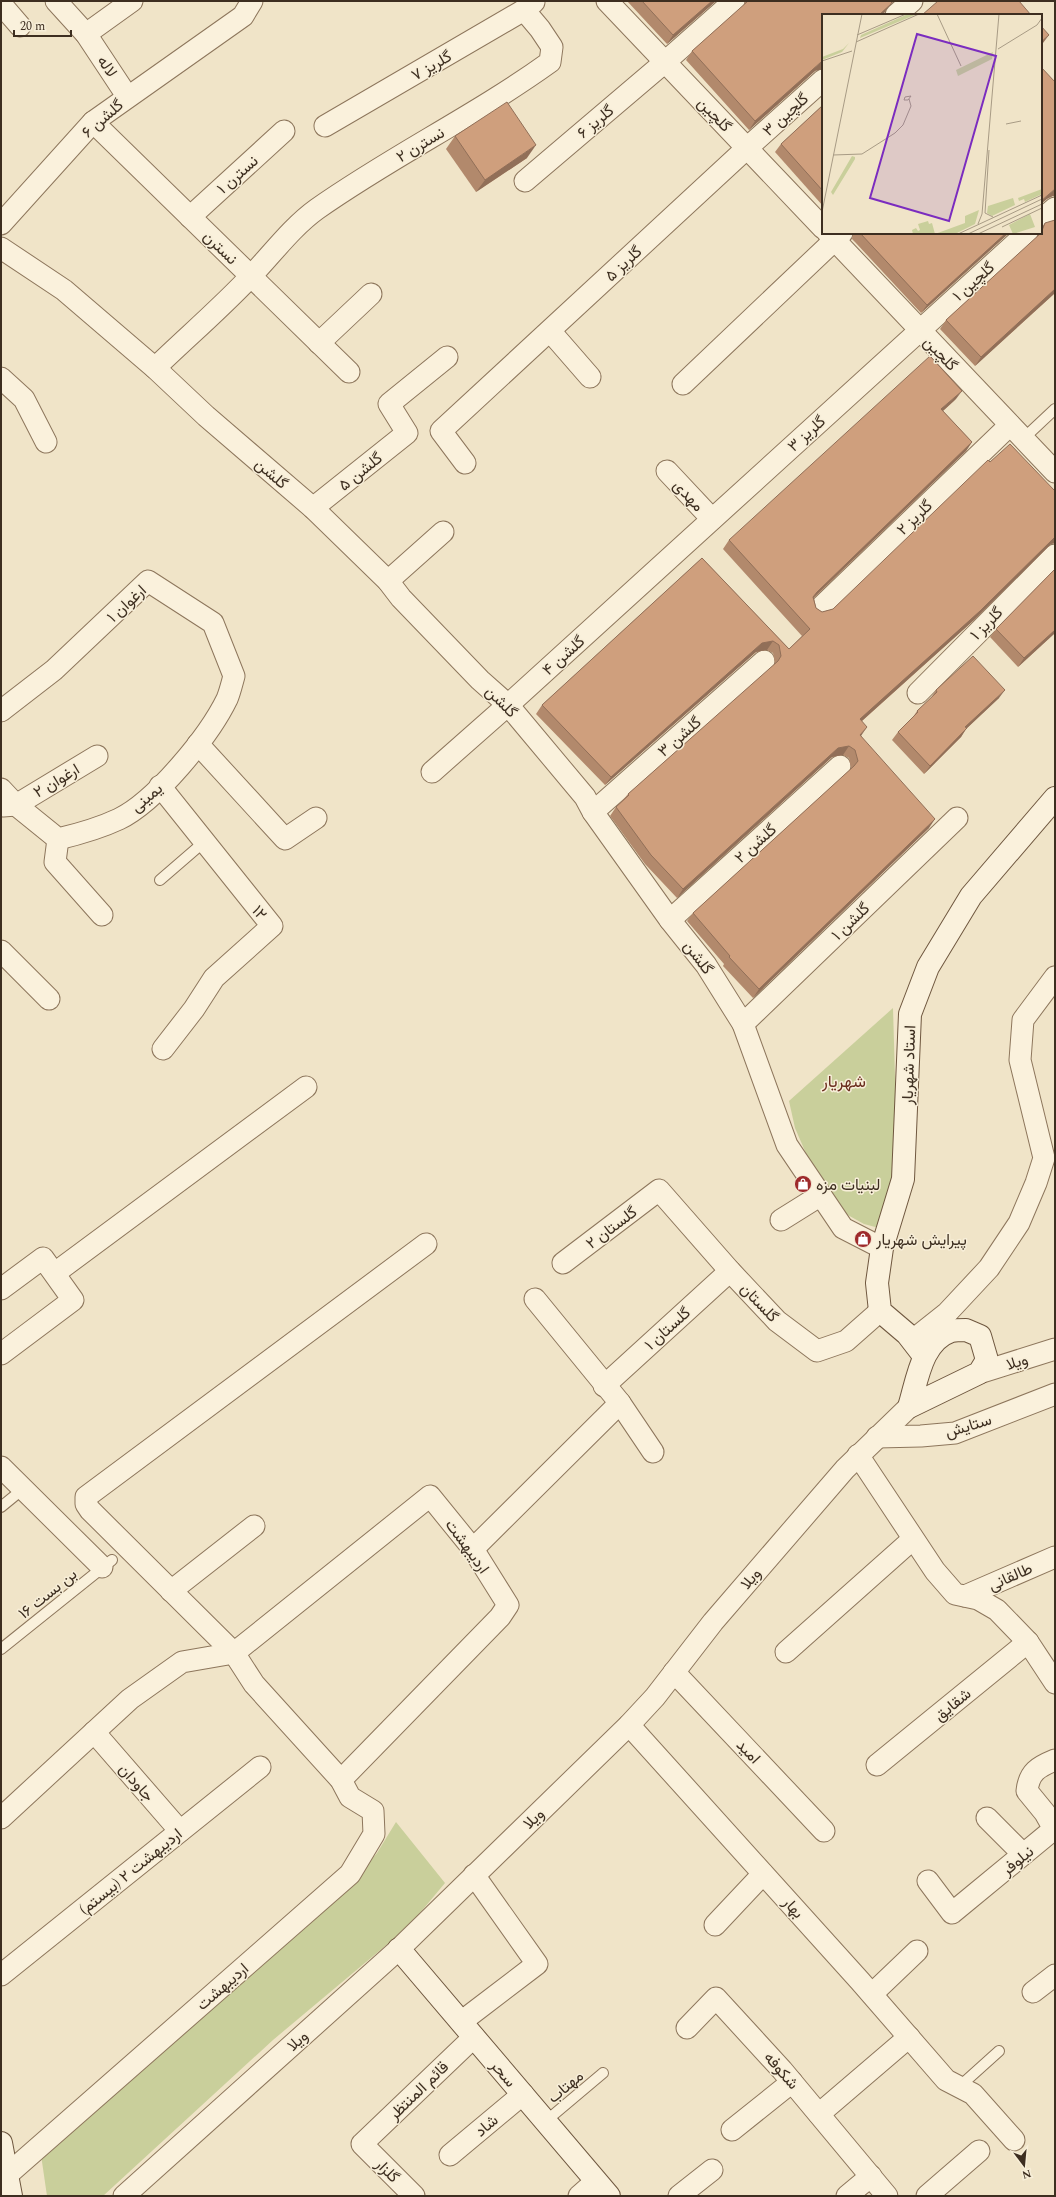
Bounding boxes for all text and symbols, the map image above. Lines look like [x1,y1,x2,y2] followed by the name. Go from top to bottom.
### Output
[14,12,71,38] scale bar
[822,14,1042,234] inset map
[20,17,45,36] text: 20 m
[407,45,456,87] street label: گلریز ۷
[91,51,123,82] street label: لاله
[757,87,814,142] street label: گلچین ۳
[691,92,737,138] street label: گلچین
[76,94,129,144] street label: گلشن ۶
[572,99,619,144] street label: گلریز ۶
[392,121,449,169] street label: نسترن ۲
[211,149,264,200] street label: نسترن ۱
[197,225,243,270] street label: نسترن
[600,240,648,287] street label: گلریز ۵
[947,256,1000,307] street label: گلچین ۱
[917,331,963,377] street label: گلچین
[782,410,831,458] street label: گلریز ۳
[333,447,388,497] street label: گلشن ۵
[249,452,293,495] street label: گلشن
[667,474,709,517] street label: مهدی
[891,494,938,541] street label: گلریز ۲
[101,579,152,628] street label: ارغوان ۱
[965,601,1009,646] street label: گلریز ۱
[537,630,590,682] street label: گلشن ۴
[480,680,523,723] street label: گلشن
[652,711,707,763] street label: گلشن ۳
[29,758,84,804] street label: ارغوان ۲
[125,777,168,818] street label: یمینی
[729,818,782,869] street label: گلشن ۲
[826,897,876,946] street label: گلشن ۱
[246,900,273,925] street label: ۱۲
[677,936,719,980] street label: گلشن
[896,1025,922,1106] street label: استاد شهریار
[821,1069,866,1095] district label: شهریار
[816,1173,880,1197] place label: لبنیات مزه
[793,1174,813,1194] shop icon: لبنیات مزه
[581,1200,642,1255] street label: گلستان ۲
[875,1228,967,1252] place label: پیرایش شهریار
[853,1229,873,1249] shop icon: پیرایش شهریار
[734,1278,784,1328] street label: گلستان
[639,1301,696,1356] street label: گلستان ۱
[1003,1347,1031,1377] street label: ویلا
[942,1408,995,1444] street label: ستایش
[439,1514,495,1579] street label: اردیبهشت
[984,1557,1036,1597] street label: طالقانی
[13,1562,82,1625] street label: بن بست ۱۶
[735,1563,767,1595] street label: ویلا
[929,1682,977,1727] street label: شقایق
[730,1734,766,1770] street label: امید
[113,1758,160,1807] street label: جاودان
[518,1803,550,1835] street label: ویلا
[74,1823,187,1921] street label: اردیبهشت ۲ (بیستم)
[995,1840,1039,1882] street label: نیلوفر
[776,1891,810,1924] street label: بهار
[191,1957,254,2016] street label: اردیبهشت
[282,2025,314,2057] street label: ویلا
[758,2046,805,2095] street label: شکوفه
[484,2054,522,2093] street label: سحر
[382,2056,454,2126] street label: قائم المنتظر
[542,2064,589,2109] street label: مهتاب
[470,2109,504,2143] street label: شاد
[1004,2145,1044,2185] north arrow
[369,2152,405,2189] street label: گلزار
[1020,2165,1033,2184] text: N

